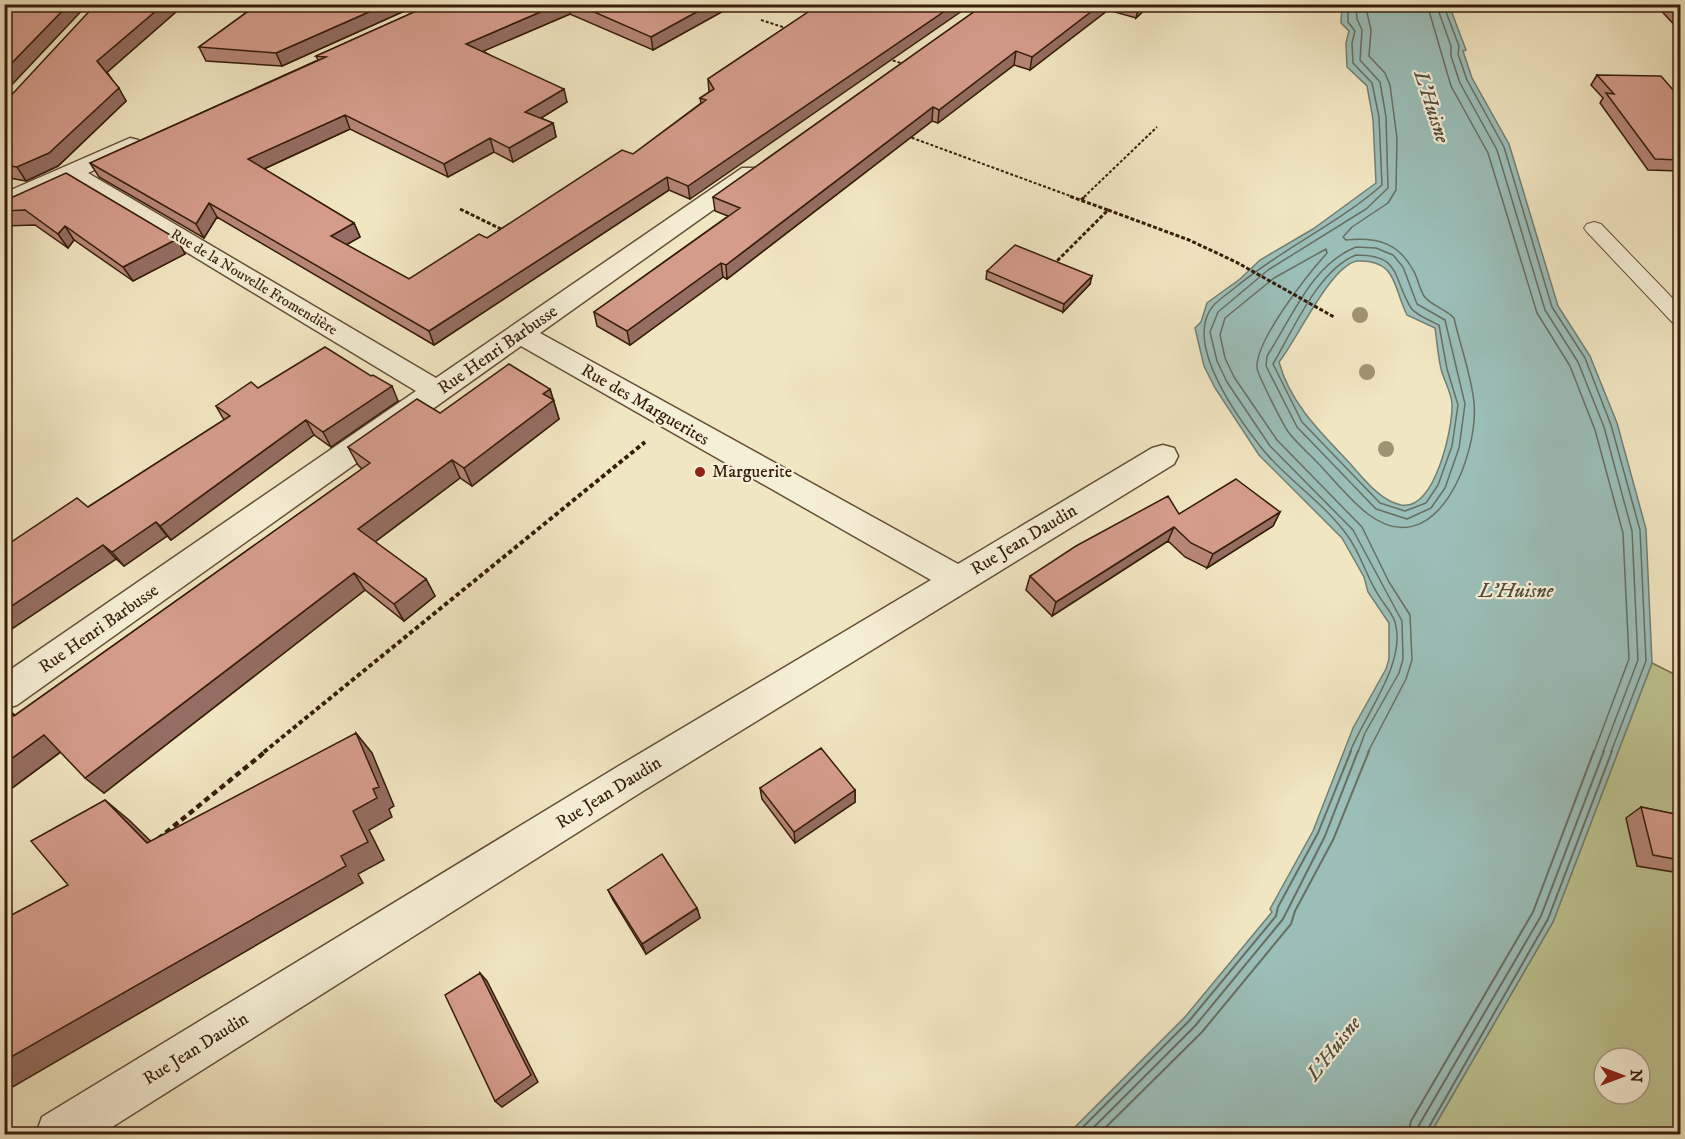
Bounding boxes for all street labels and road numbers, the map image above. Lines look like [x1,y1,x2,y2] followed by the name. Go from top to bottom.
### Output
[167,225,341,339] street label: Rue de la Nouvelle Fromendière
[434,300,562,400] street label: Rue Henri Barbusse
[577,359,713,451] street label: Rue des Marguerites
[967,499,1082,580] street label: Rue Jean Daudin
[35,579,163,679] street label: Rue Henri Barbusse
[552,752,666,834] street label: Rue Jean Daudin
[139,1008,253,1090] street label: Rue Jean Daudin

